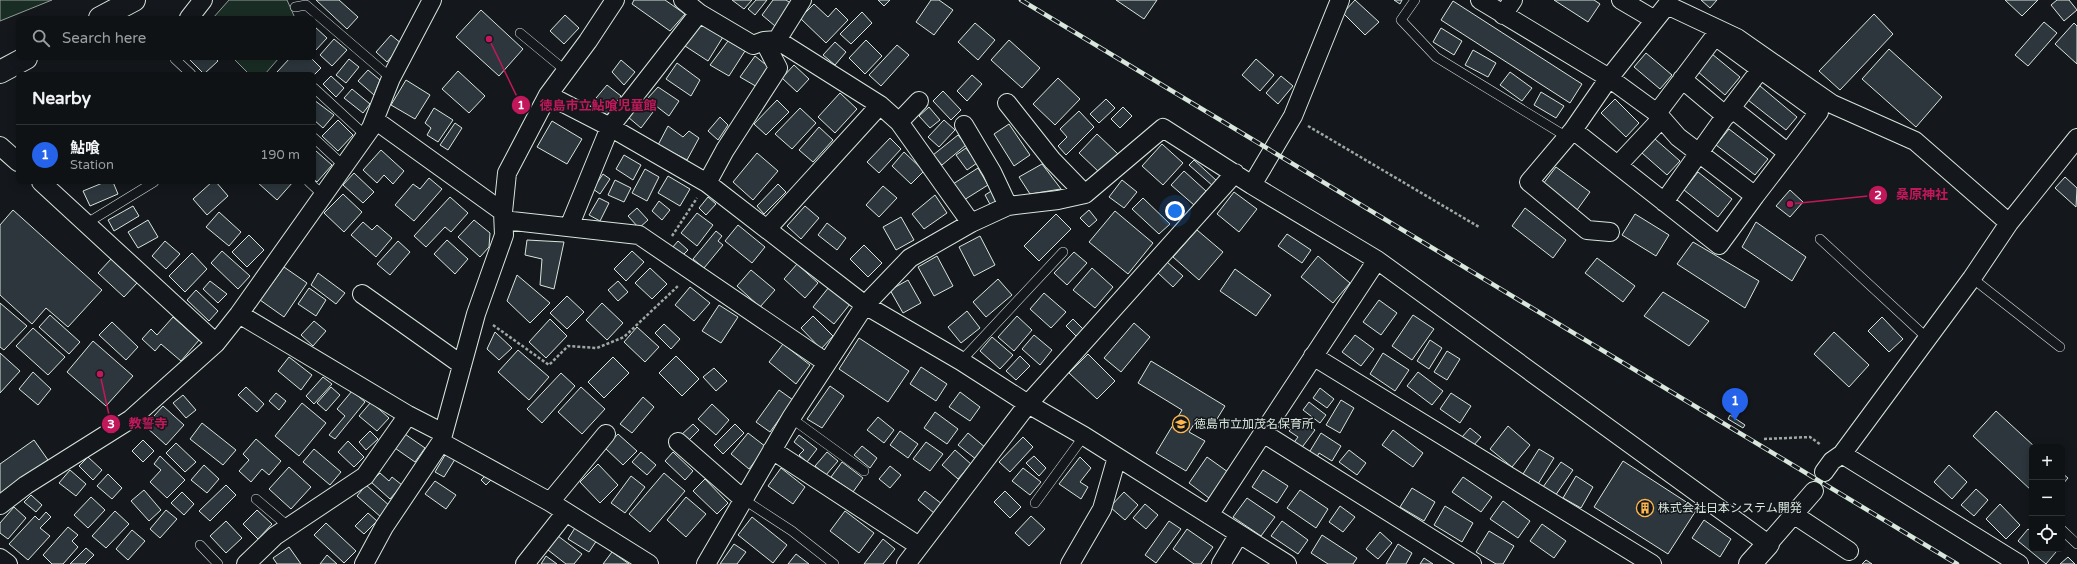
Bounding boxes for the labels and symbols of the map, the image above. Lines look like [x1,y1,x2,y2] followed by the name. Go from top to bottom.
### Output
[511,93,664,118] callout: 徳島市立鮎喰児童館
[517,98,525,112] text: 1
[539,98,657,114] text: 徳島市立鮎喰児童館
[1868,182,1956,207] callout: 桑原神社
[1896,187,1948,203] text: 桑原神社
[1874,188,1882,202] text: 2
[1165,201,1185,221] your location
[1722,388,1748,421] pin: 1
[101,411,176,436] callout: 教誓寺
[1171,414,1191,434] school or university icon: 徳島市立加茂名保育所
[128,416,168,432] text: 教誓寺
[107,417,115,431] text: 3
[1194,417,1314,431] place label: 徳島市立加茂名保育所
[1635,498,1655,518] building icon: 株式会社日本システム開発
[1658,501,1802,515] place label: 株式会社日本システム開発

